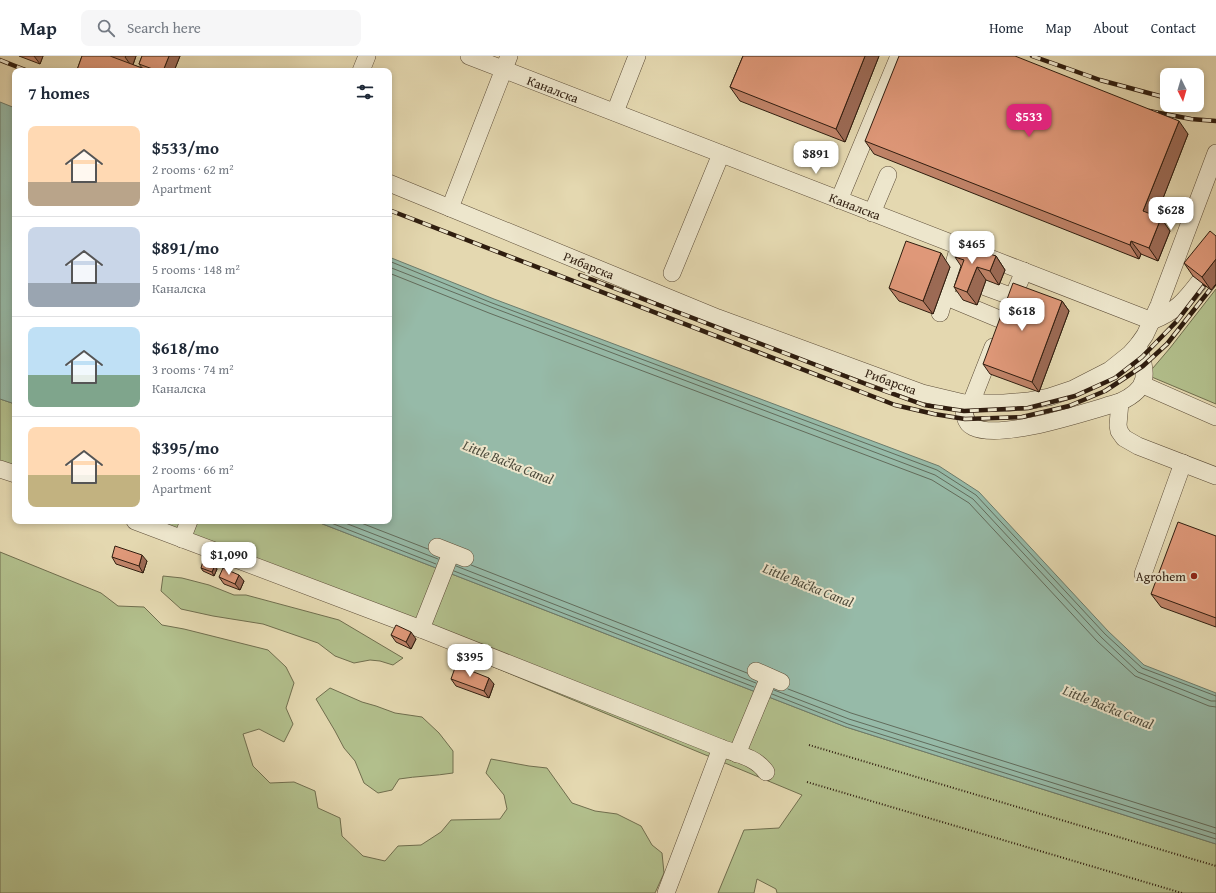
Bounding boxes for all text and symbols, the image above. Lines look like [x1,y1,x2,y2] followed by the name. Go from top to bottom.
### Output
[81,10,361,46] search box
[20,14,57,42] text: Map
[95,17,117,39] icon: search
[127,17,201,38] text: Search here
[989,18,1024,38] text: Home
[1046,18,1071,38] text: Map
[1093,18,1129,38] text: About
[1151,18,1196,38] text: Contact
[1160,68,1204,112] north arrow
[1160,68,1204,112] map controls
[524,71,582,108] street label: Каналска
[28,80,90,105] text: 7 homes
[354,81,376,103] icon: filters
[1005,104,1053,138] pin: $533
[1016,107,1042,126] text: $533
[152,135,219,160] text: $533/mo
[792,141,840,175] pin: $891
[60,142,108,190] icon: home
[803,144,829,163] text: $891
[152,160,234,179] text: 2 rooms · 62 m²
[152,179,212,198] text: Apartment
[826,188,884,225] street label: Каналска
[1147,197,1195,231] pin: $628
[1158,200,1184,219] text: $628
[948,231,996,265] pin: $465
[959,234,985,253] text: $465
[152,235,219,260] text: $891/mo
[60,243,108,291] icon: home
[561,247,618,285] street label: Рибарска
[152,260,240,279] text: 5 rooms · 148 m²
[152,279,206,298] text: Каналска
[998,298,1046,332] pin: $618
[1009,301,1035,320] text: $618
[152,335,219,360] text: $618/mo
[60,343,108,391] icon: home
[152,360,234,379] text: 3 rooms · 74 m²
[863,363,920,400] street label: Рибарска
[152,379,206,398] text: Каналска
[459,434,557,489] water label: Little Bačka Canal
[152,435,219,460] text: $395/mo
[60,443,108,491] icon: home
[152,460,234,479] text: 2 rooms · 66 m²
[152,479,212,498] text: Apartment
[196,542,262,576] pin: $1,090
[210,545,248,564] text: $1,090
[759,557,857,612] water label: Little Bačka Canal
[1136,567,1186,586] place label: Agrohem
[1189,571,1199,581] marker: Agrohem
[446,644,494,678] pin: $395
[457,647,483,666] text: $395
[1059,679,1157,734] water label: Little Bačka Canal

